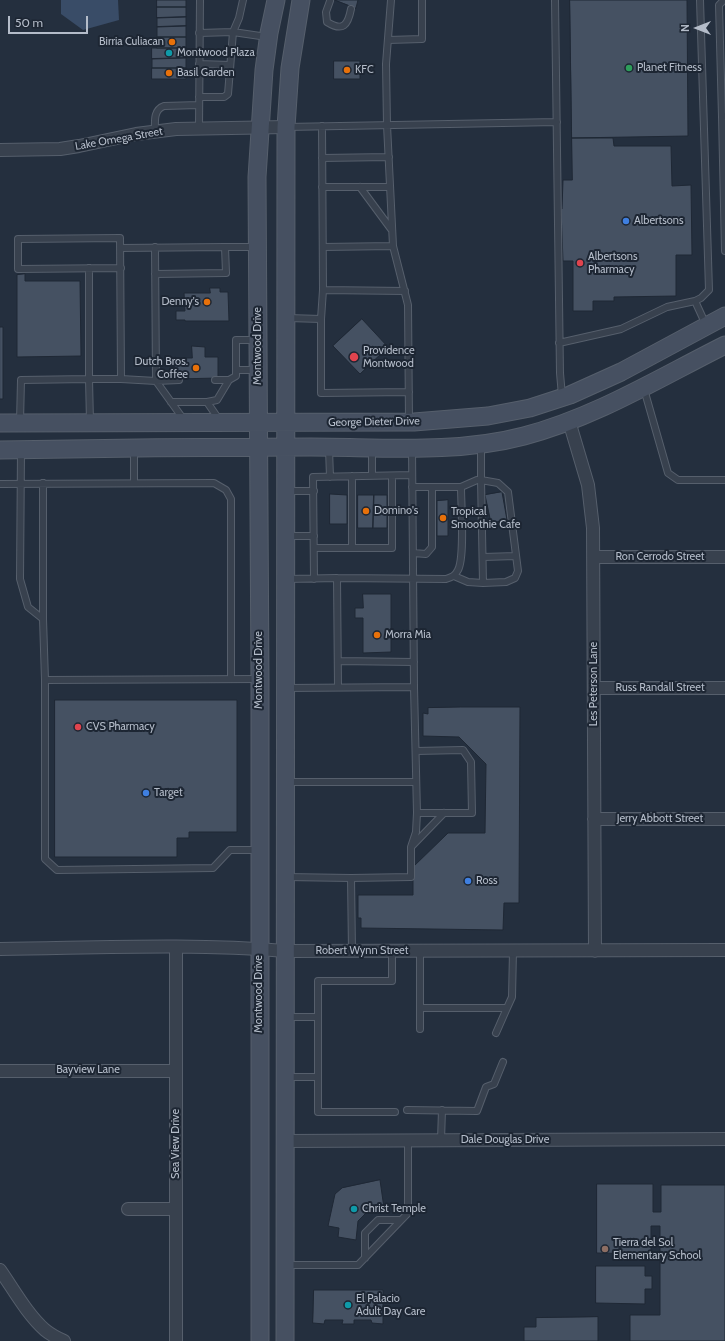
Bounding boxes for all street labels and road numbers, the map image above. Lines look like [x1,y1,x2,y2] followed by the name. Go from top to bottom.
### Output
[74,125,164,153] street label: Lake Omega Street
[251,307,265,385] street label: Montwood Drive
[328,415,420,429] street label: George Dieter Drive
[615,550,705,564] street label: Ron Cerrodo Street
[252,631,266,709] street label: Montwood Drive
[587,642,601,726] street label: Les Peterson Lane
[615,681,705,695] street label: Russ Randall Street
[617,812,703,826] street label: Jerry Abbott Street
[316,944,408,958] street label: Robert Wynn Street
[252,955,266,1033] street label: Montwood Drive
[56,1063,120,1077] street label: Bayview Lane
[169,1109,183,1179] street label: Sea View Drive
[461,1133,549,1147] street label: Dale Douglas Drive

